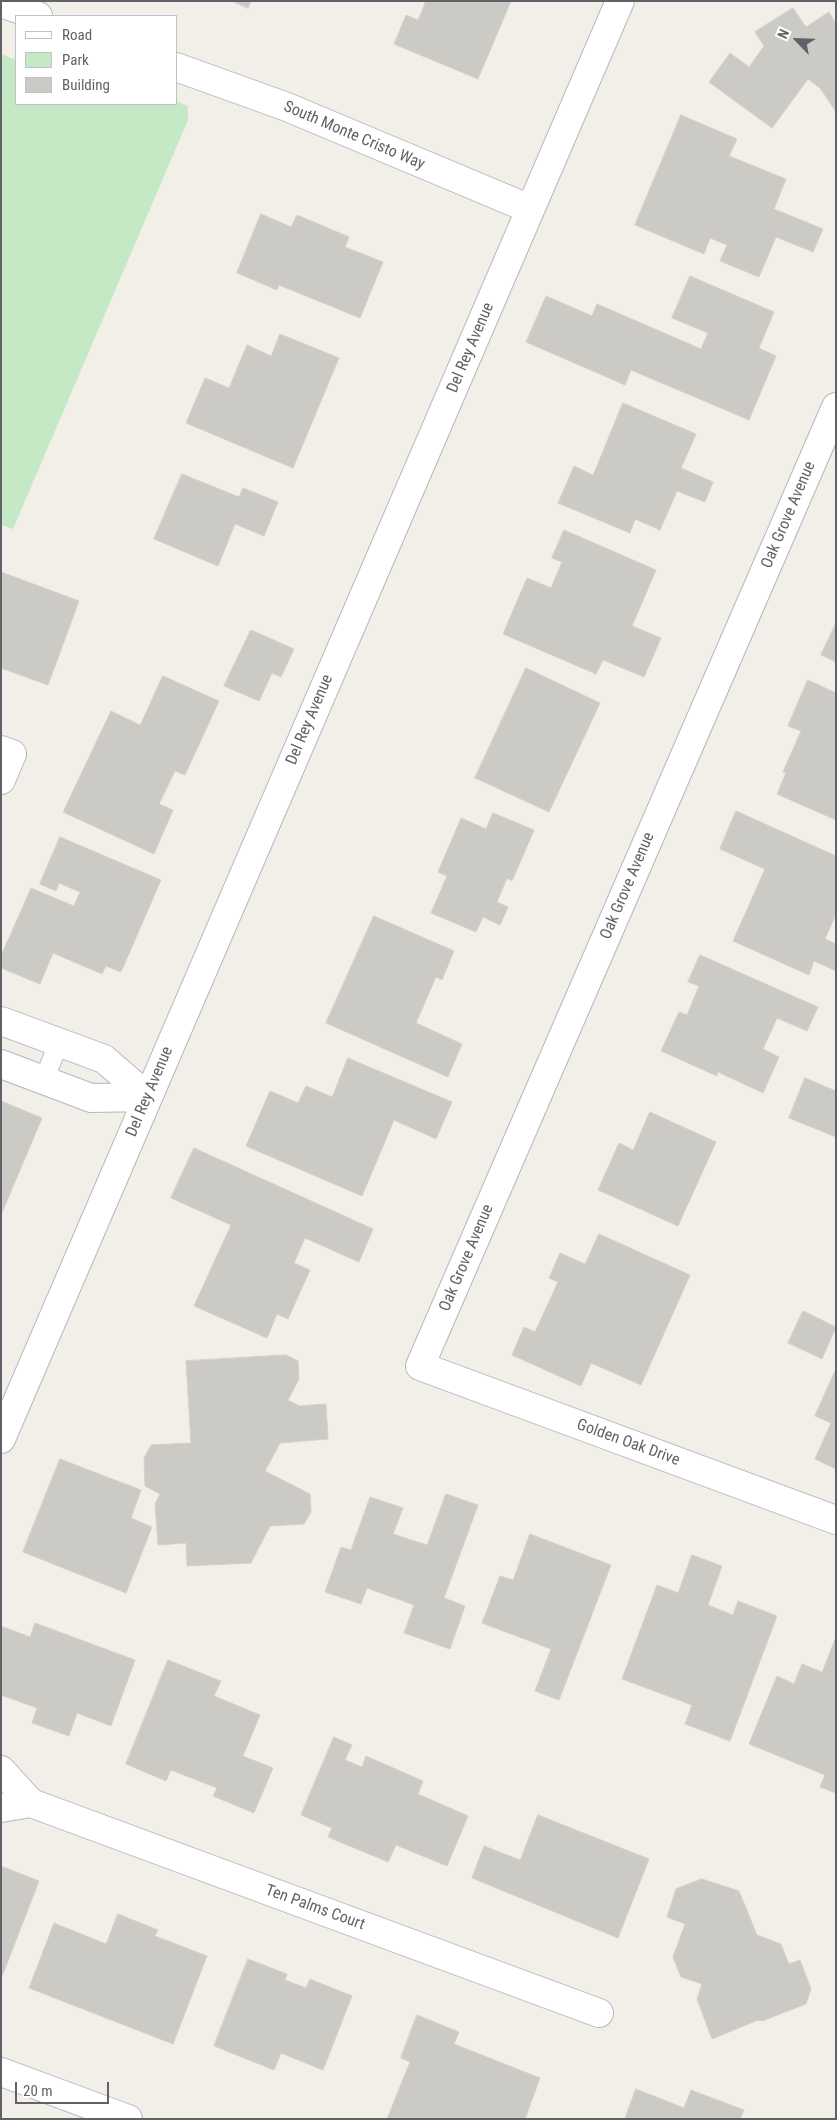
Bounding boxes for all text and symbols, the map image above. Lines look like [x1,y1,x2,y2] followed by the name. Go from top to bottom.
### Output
[15,15,178,105] legend
[772,15,822,65] north arrow
[62,26,92,44] text: Road
[774,27,792,41] text: N
[62,51,89,69] text: Park
[62,76,110,94] text: Building
[281,98,427,174] street label: South Monte Cristo Way
[443,300,499,396] street label: Del Rey Avenue
[758,459,820,571] street label: Oak Grove Avenue
[282,672,338,768] street label: Del Rey Avenue
[597,830,659,942] street label: Oak Grove Avenue
[122,1044,178,1140] street label: Del Rey Avenue
[436,1202,498,1314] street label: Oak Grove Avenue
[574,1415,682,1471] street label: Golden Oak Drive
[263,1881,367,1935] street label: Ten Palms Court
[18,2072,111,2104] scale bar
[23,2082,53,2100] text: 20 m

